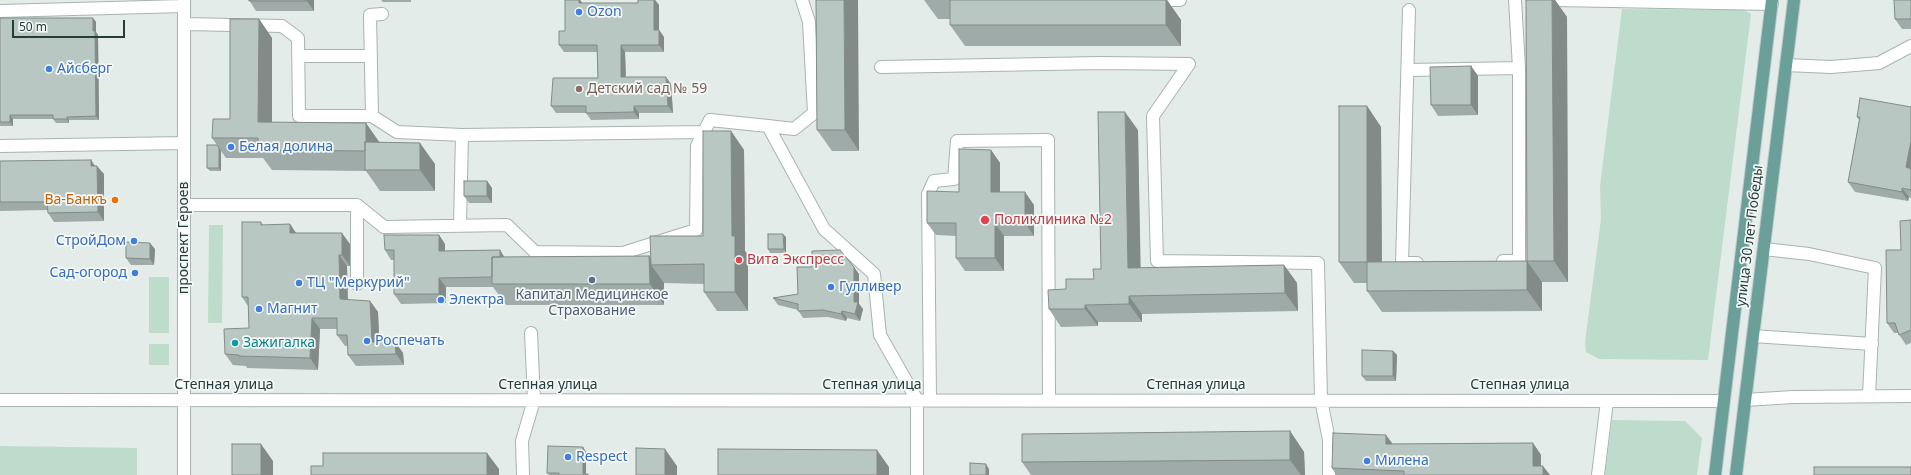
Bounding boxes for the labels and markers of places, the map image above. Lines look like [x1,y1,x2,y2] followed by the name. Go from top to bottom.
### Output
[587,4,622,20] place label: Ozon
[574,7,584,17] marker: Ozon
[57,61,112,77] place label: Айсберг
[44,64,54,74] marker: Айсберг
[587,81,707,97] place label: Детский сад № 59
[574,84,584,94] marker: Детский сад № 59
[239,139,333,155] place label: Белая долина
[226,142,236,152] marker: Белая долина
[44,192,107,208] place label: Ва-Банкъ
[110,195,120,205] marker: Ва-Банкъ
[994,212,1112,228] place label: Поликлиника №2
[979,214,991,226] marker: Поликлиника №2
[56,233,126,249] place label: СтройДом
[129,236,139,246] marker: СтройДом
[747,252,844,268] place label: Вита Экспресс
[734,255,744,265] marker: Вита Экспресс
[49,265,127,281] place label: Сад-огород
[130,268,140,278] marker: Сад-огород
[307,275,410,291] place label: ТЦ "Меркурий"
[587,275,597,285] marker: Капитал Медицинское Страхование
[294,278,304,288] marker: ТЦ "Меркурий"
[839,279,902,295] place label: Гулливер
[826,282,836,292] marker: Гулливер
[515,287,669,320] place label: Капитал Медицинское Страхование
[449,292,504,308] place label: Электра
[436,295,446,305] marker: Электра
[267,301,317,317] place label: Магнит
[254,304,264,314] marker: Магнит
[375,333,445,349] place label: Роспечать
[243,335,315,351] place label: Зажигалка
[362,336,372,346] marker: Роспечать
[230,338,240,348] marker: Зажигалка
[576,449,628,465] place label: Respect
[563,452,573,462] marker: Respect
[1375,453,1429,469] place label: Милена
[1362,456,1372,466] marker: Милена

